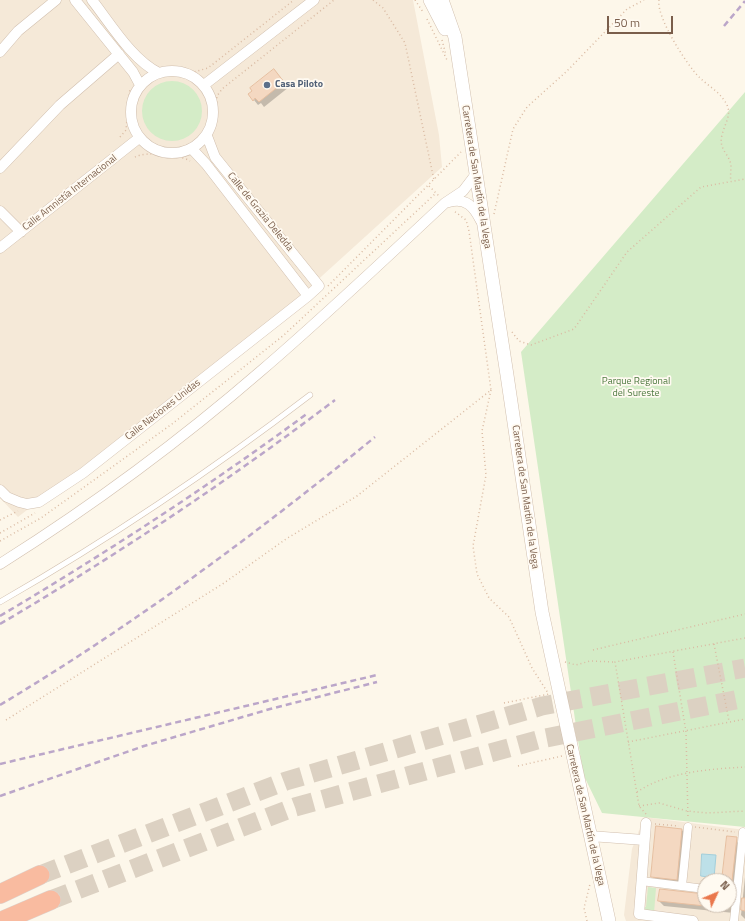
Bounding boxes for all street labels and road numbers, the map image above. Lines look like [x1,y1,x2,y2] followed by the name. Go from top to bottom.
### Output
[459,104,493,250] street label: Carretera de San Martín de la Vega
[20,152,120,234] street label: Calle Amnistía Internacional
[225,170,295,254] street label: Calle de Grazia Deledda
[123,377,203,443] street label: Calle Naciones Unidas
[509,424,541,570] street label: Carretera de San Martín de la Vega
[563,743,607,887] street label: Carretera de San Martín de la Vega

